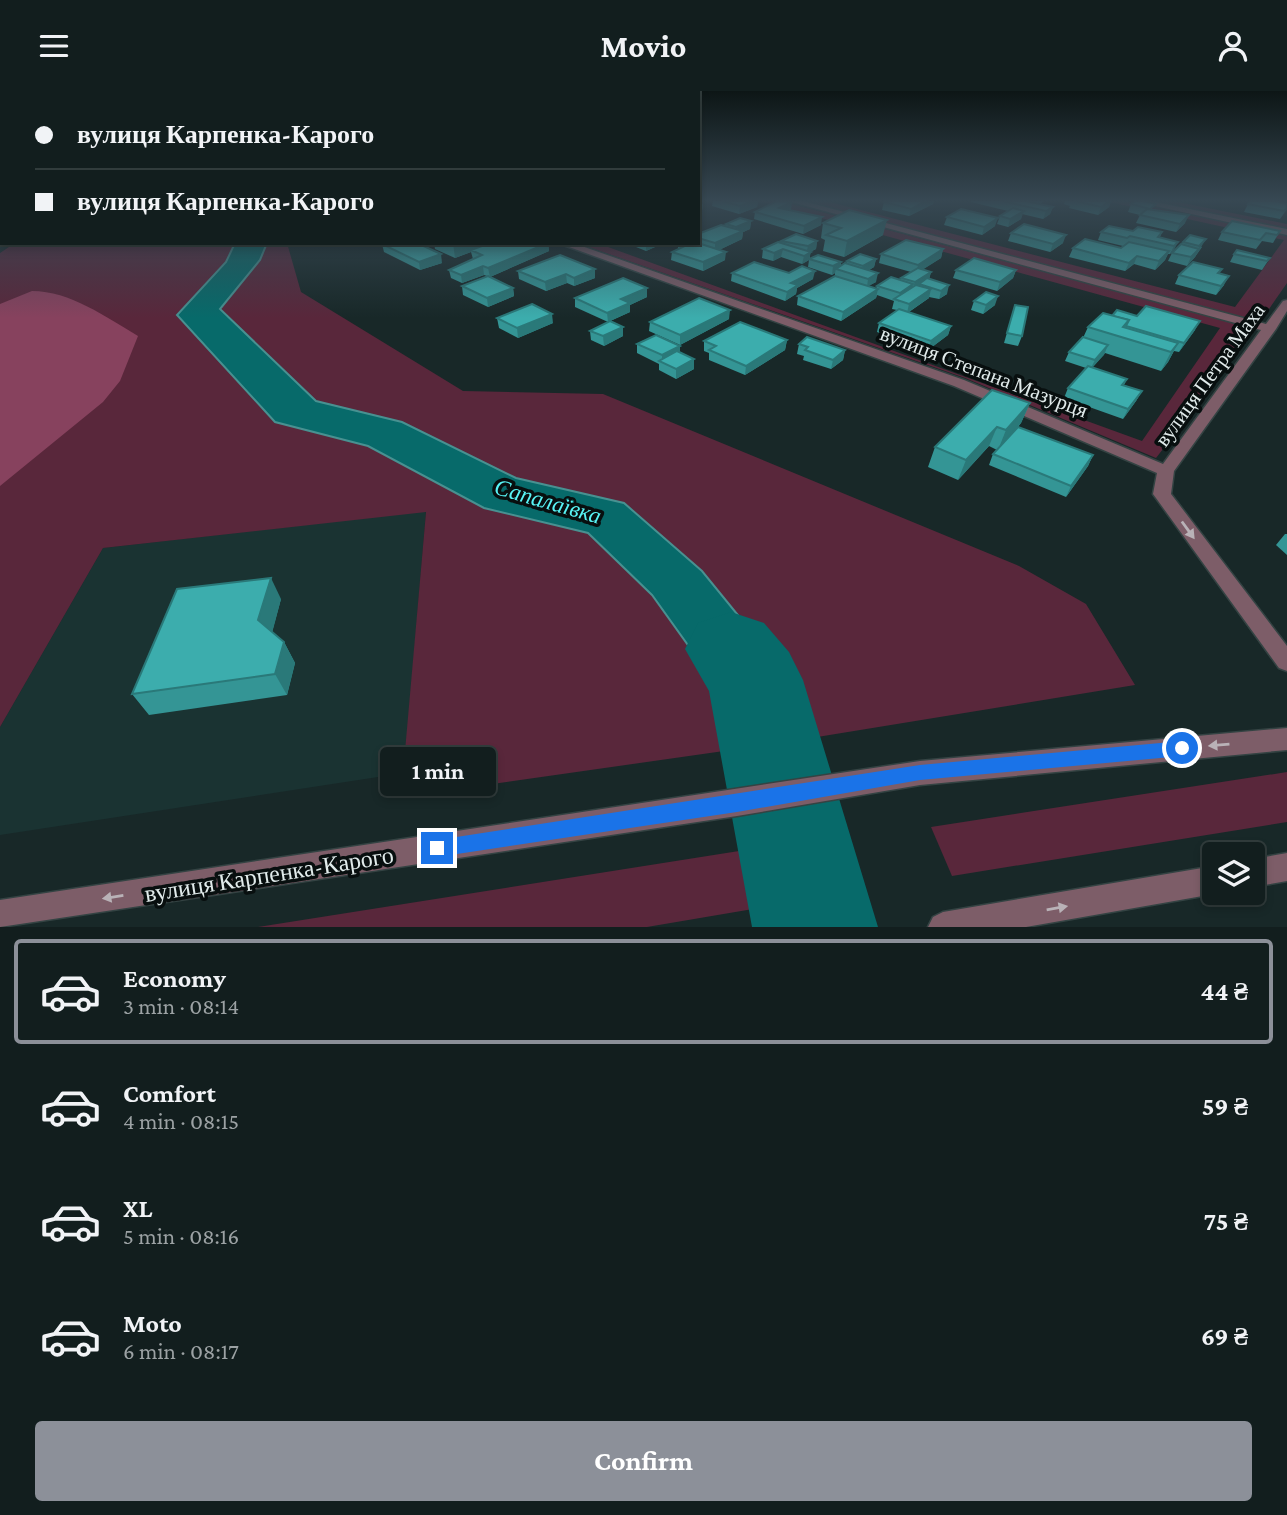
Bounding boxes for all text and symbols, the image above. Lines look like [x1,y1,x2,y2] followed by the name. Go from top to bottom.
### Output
[35,27,73,65] icon: menu
[1214,27,1252,65] icon: person
[601,28,687,64] text: Movio
[77,120,374,149] text: вулиця Карпенка-Карого
[77,187,374,216] text: вулиця Карпенка-Карого
[1150,298,1270,451] street label: вулиця Петра Маха
[877,321,1091,423] street label: вулиця Степана Мазурця
[492,473,604,529] water label: Сапалаївка
[1181,521,1195,539] one-way arrow
[1166,732,1198,764] route start
[1208,740,1230,751] one-way arrow
[379,747,495,795] callout: 1 min
[412,758,464,784] text: 1 min
[421,832,453,864] route end
[143,841,395,907] street label: вулиця Карпенка-Карого
[1202,842,1265,905] map controls
[1202,842,1265,905] button: layers
[102,892,124,903] one-way arrow
[1046,902,1068,913] one-way arrow
[39,960,102,1023] icon: car
[123,964,226,993] text: Economy
[1201,977,1248,1006] text: 44 ₴
[123,993,239,1019] text: 3 min · 08:14
[39,1075,102,1138] icon: car
[123,1079,216,1108] text: Comfort
[1202,1092,1248,1121] text: 59 ₴
[123,1108,239,1134] text: 4 min · 08:15
[39,1190,102,1253] icon: car
[123,1194,152,1223] text: XL
[1204,1207,1248,1236] text: 75 ₴
[123,1223,239,1249] text: 5 min · 08:16
[39,1305,102,1368] icon: car
[123,1309,182,1338] text: Moto
[1201,1322,1248,1351] text: 69 ₴
[123,1338,239,1364] text: 6 min · 08:17
[35,1421,1252,1501] button: Confirm

